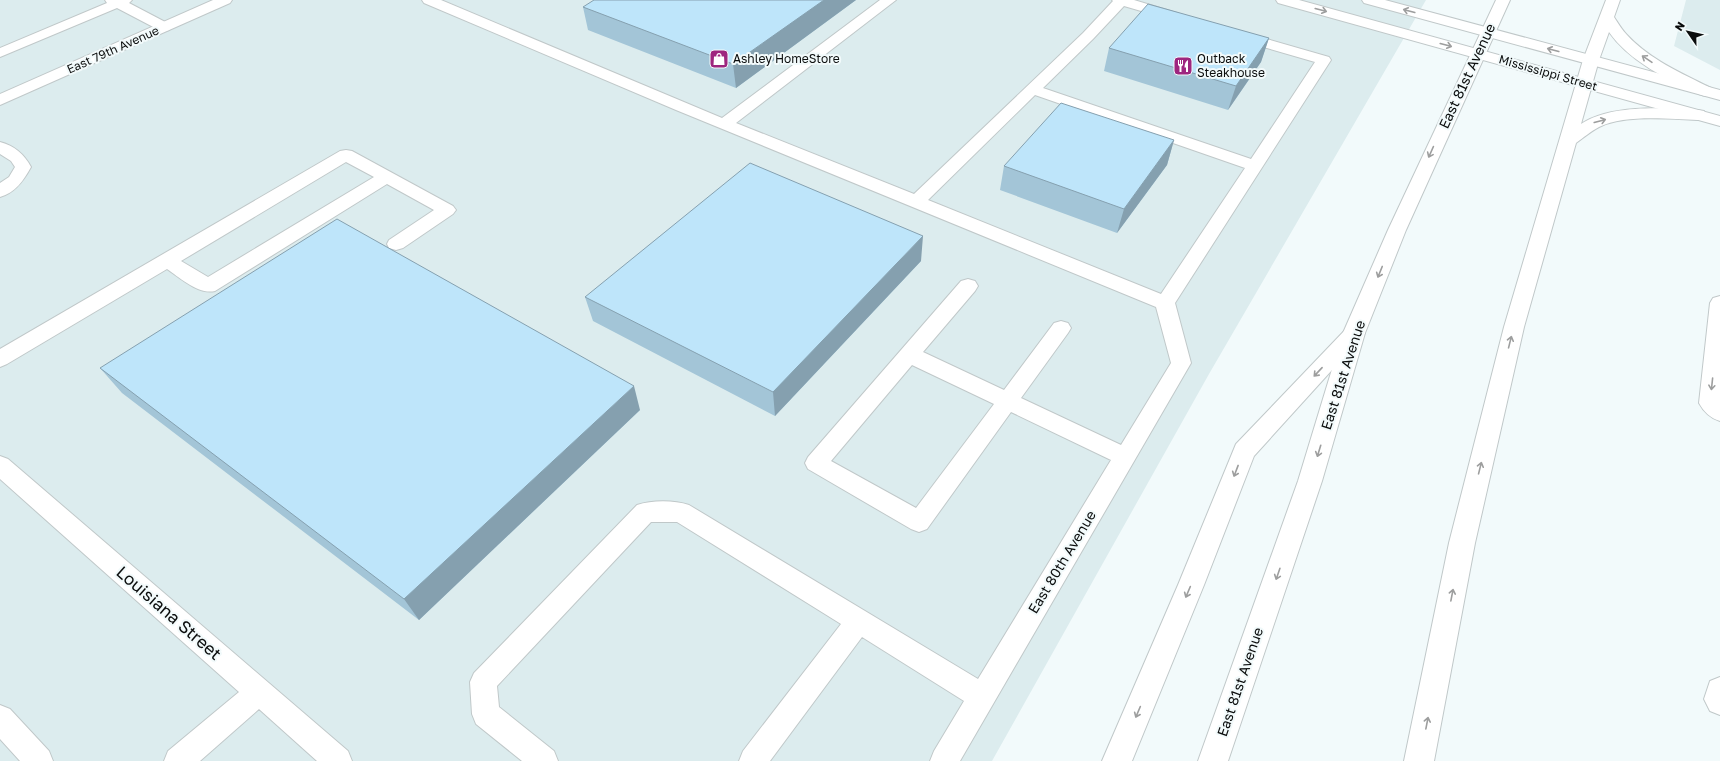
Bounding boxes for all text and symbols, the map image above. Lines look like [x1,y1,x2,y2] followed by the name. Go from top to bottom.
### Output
[1314,7,1327,15] one-way arrow
[1403,7,1416,14] one-way arrow
[1668,12,1708,52] north arrow
[1672,19,1687,33] text: N
[1435,20,1498,131] street label: East 81st Avenue
[64,22,161,77] street label: East 79th Avenue
[1440,42,1453,49] one-way arrow
[1547,46,1560,53] one-way arrow
[708,48,730,70] shop icon: Ashley HomeStore
[733,51,840,66] place label: Ashley HomeStore
[1197,51,1265,80] place label: Outback Steakhouse
[1497,51,1599,94] street label: Mississippi Street
[1172,55,1194,77] restaurant icon: Outback Steakhouse
[1642,55,1653,63] one-way arrow
[1594,117,1607,125] one-way arrow
[1427,146,1435,158] one-way arrow
[1375,265,1383,277] one-way arrow
[1317,318,1368,432] street label: East 81st Avenue
[1507,336,1515,349] one-way arrow
[1313,367,1323,377] one-way arrow
[1708,377,1716,390] one-way arrow
[1315,444,1322,457] one-way arrow
[1476,462,1484,475] one-way arrow
[1231,464,1239,476] one-way arrow
[1024,507,1099,616] street label: East 80th Avenue
[112,561,226,664] street label: Louisiana Street
[1273,568,1281,580] one-way arrow
[1184,585,1192,597] one-way arrow
[1448,589,1456,602] one-way arrow
[1213,625,1266,739] street label: East 81st Avenue
[1134,705,1141,717] one-way arrow
[1423,717,1431,730] one-way arrow

